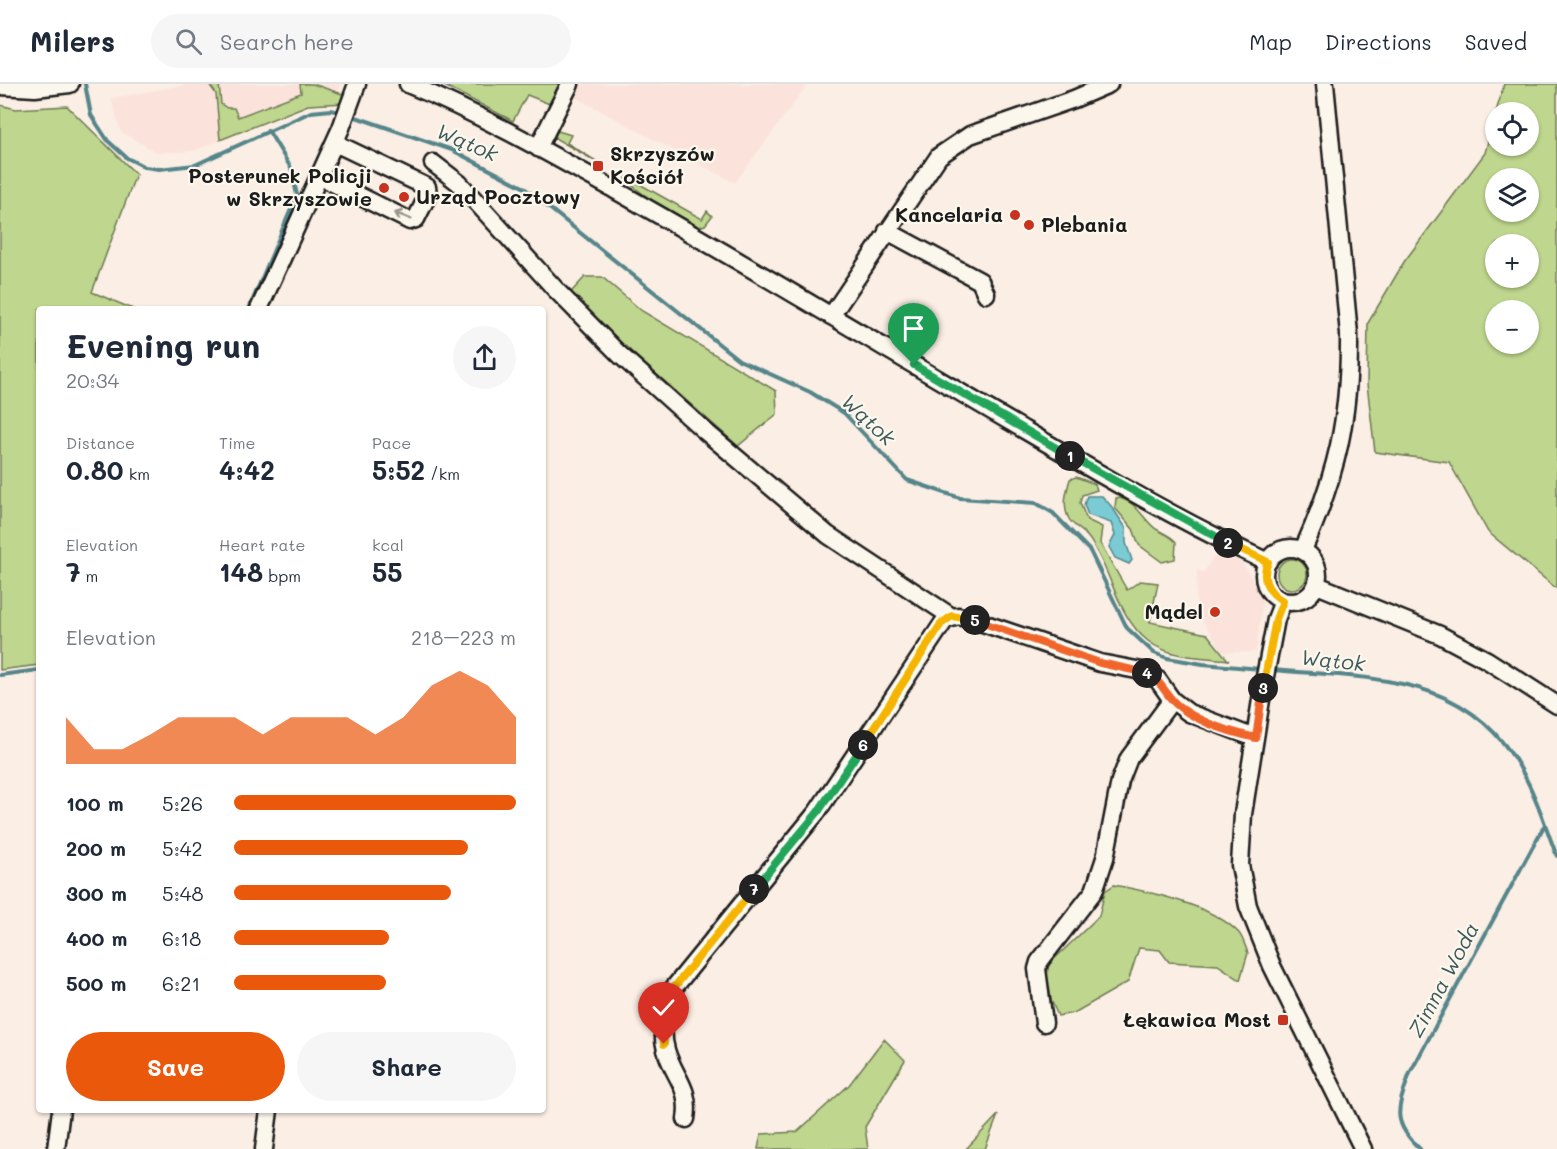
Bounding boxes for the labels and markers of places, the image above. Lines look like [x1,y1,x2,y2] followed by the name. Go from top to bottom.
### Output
[610,140,715,189] place label: Skrzyszów Kościół
[591,159,605,173] marker: Skrzyszów Kościół
[188,162,372,211] place label: Posterunek Policji w Skrzyszowie
[377,181,391,195] marker: Posterunek Policji w Skrzyszowie
[416,183,580,209] place label: Urząd Pocztowy
[397,190,411,204] marker: Urząd Pocztowy
[895,201,1003,227] place label: Kancelaria
[1008,208,1022,222] marker: Kancelaria
[1041,211,1128,237] place label: Plebania
[1022,218,1036,232] marker: Plebania
[888,303,939,365] pin
[1055,441,1085,471] pin: 1
[1213,528,1243,558] pin: 2
[1145,598,1203,624] place label: Mądel
[960,605,990,635] pin: 5
[1208,605,1222,619] marker: Mądel
[1132,658,1162,688] pin: 4
[1248,673,1278,703] pin: 3
[848,730,878,760] pin: 6
[739,874,769,904] pin: 7
[638,982,689,1044] pin
[1123,1006,1271,1032] place label: Łękawica Most
[1276,1013,1290,1027] marker: Łękawica Most

